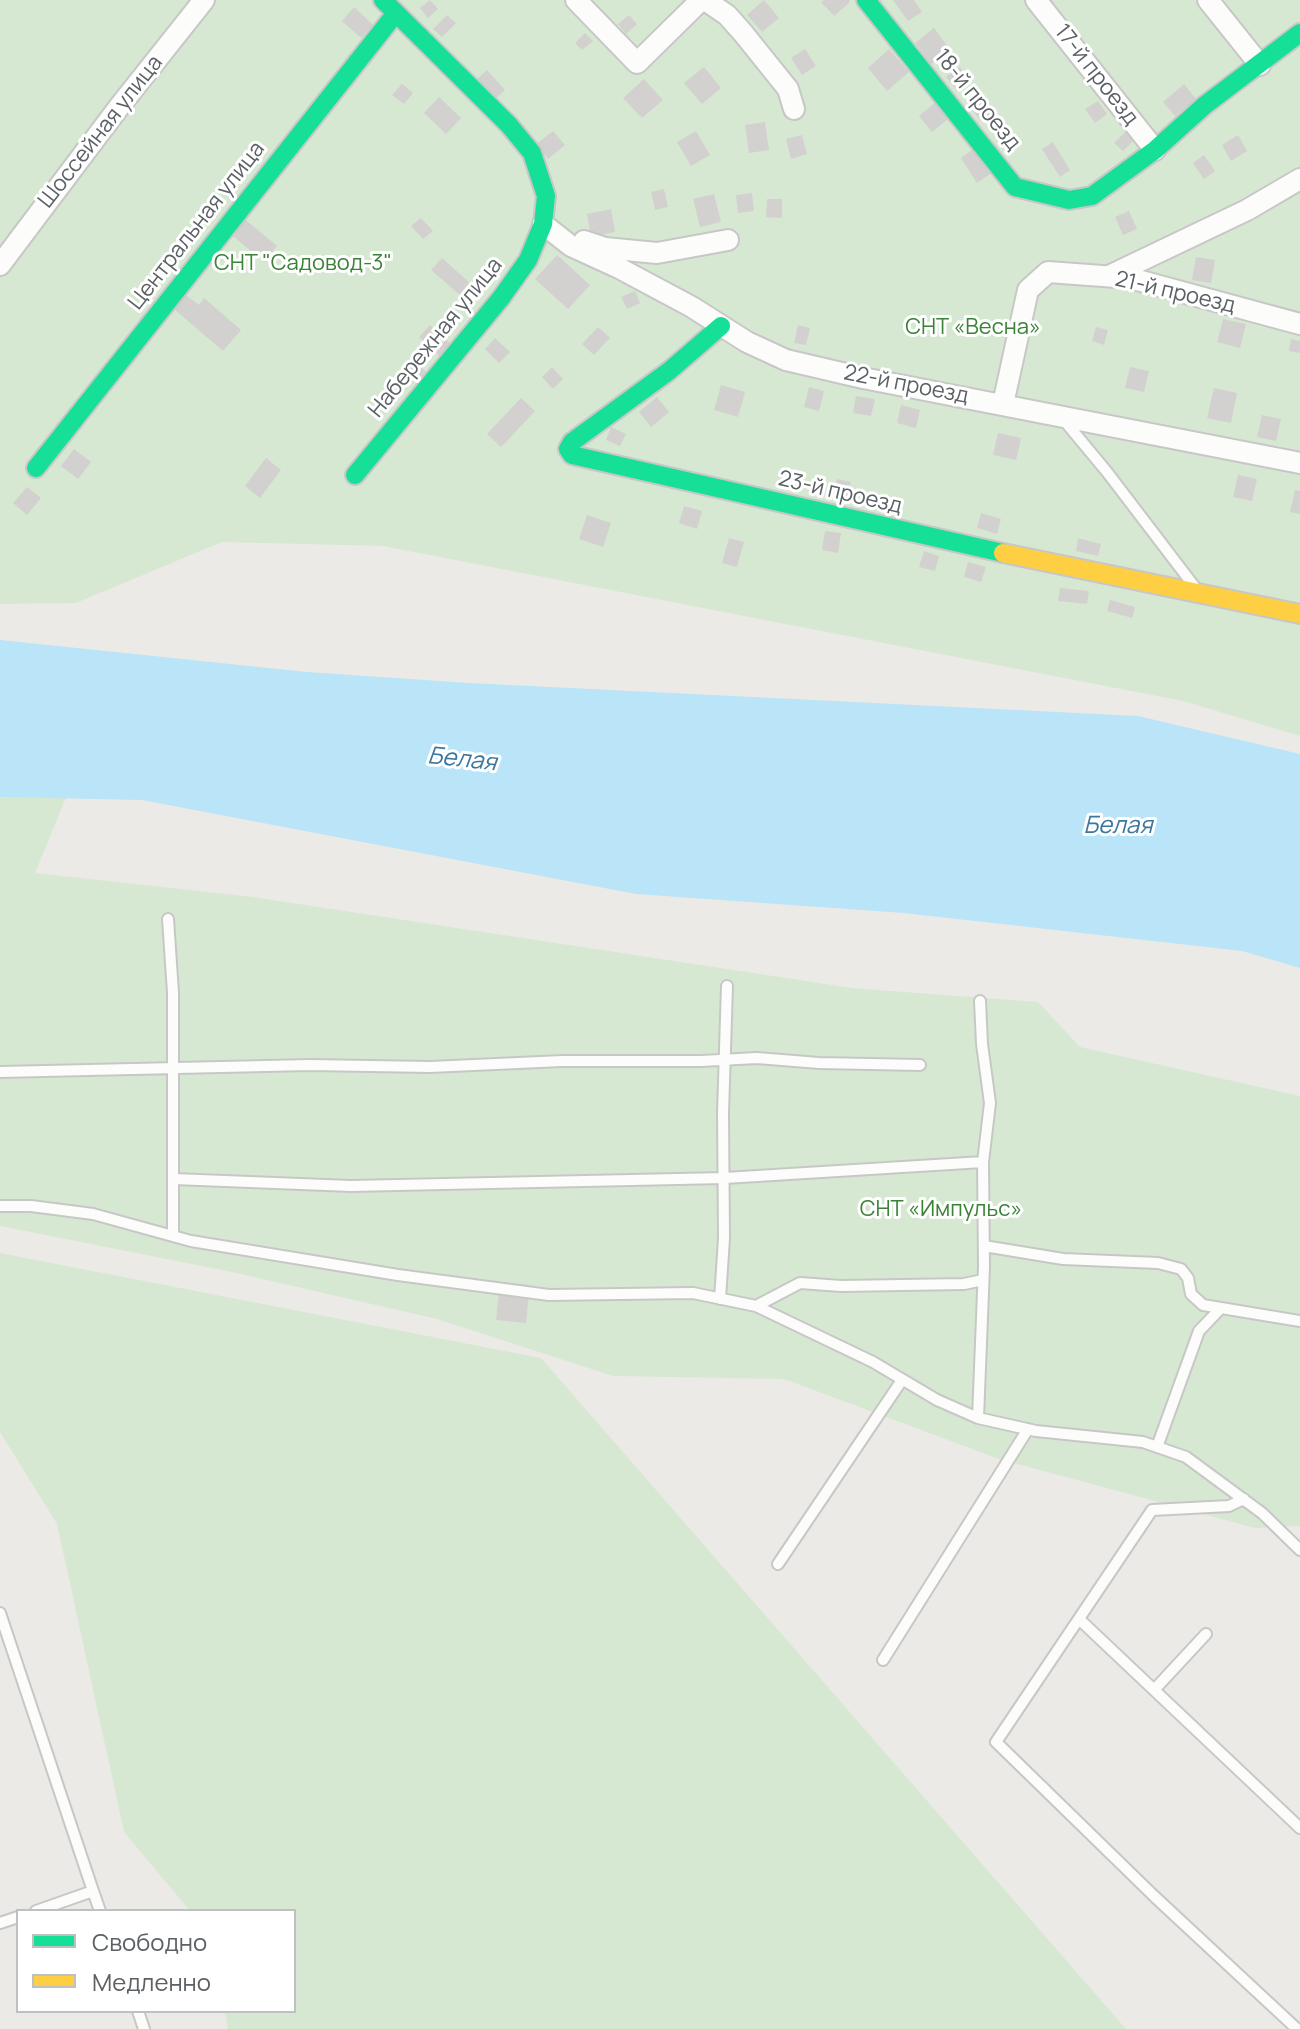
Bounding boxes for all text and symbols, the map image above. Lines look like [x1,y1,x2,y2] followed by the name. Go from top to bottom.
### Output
[1048,19,1144,131] street label: 17-й проезд
[928,44,1026,156] street label: 18-й проезд
[33,50,169,214] street label: Шоссейная улица
[123,137,271,315] street label: Центральная улица
[214,251,392,277] park label: СНТ "Садовод-3"
[364,253,508,423] street label: Набережная улица
[1112,266,1238,320] street label: 21-й проезд
[905,315,1041,341] park label: СНТ «Весна»
[841,360,971,410] street label: 22-й проезд
[776,466,904,520] street label: 23-й проезд
[426,742,498,778] water label: Белая
[1084,812,1152,840] water label: Белая
[860,1197,1022,1223] park label: СНТ «Импульс»
[16,1909,296,2013] legend
[92,1925,207,1958] text: Свободно
[92,1965,211,1998] text: Медленно

